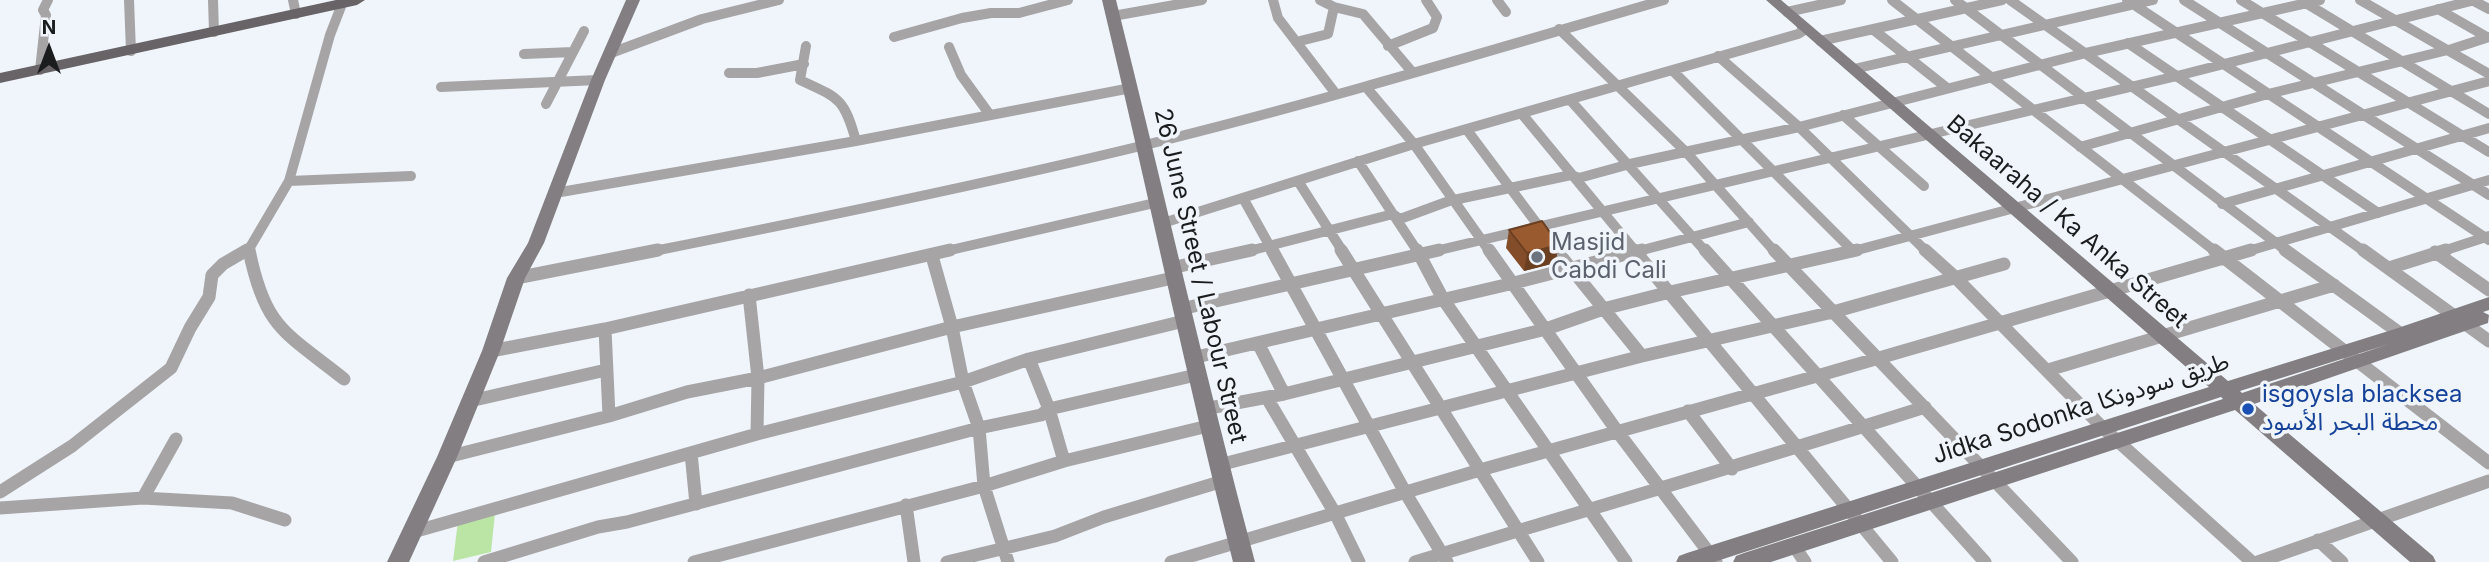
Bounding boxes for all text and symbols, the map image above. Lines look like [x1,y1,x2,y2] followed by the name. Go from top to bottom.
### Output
[14,14,84,84] north arrow
[42,16,56,39] text: N
[1147,106,1253,446] street label: 26 June Street / Labour Street
[1941,109,2193,335] street label: Bakaaraha / Ka Anka Street
[1551,229,1667,285] place label: Masjid Cabdi Cali
[1529,249,1545,265] marker: Masjid Cabdi Cali
[1929,347,2233,471] street label: Jidka Sodonka طريق سودونكا
[2262,381,2463,437] place label: isgoysla blacksea محطة البحر الأسود
[2240,401,2256,417] marker: isgoysla blacksea محطة البحر الأسود

